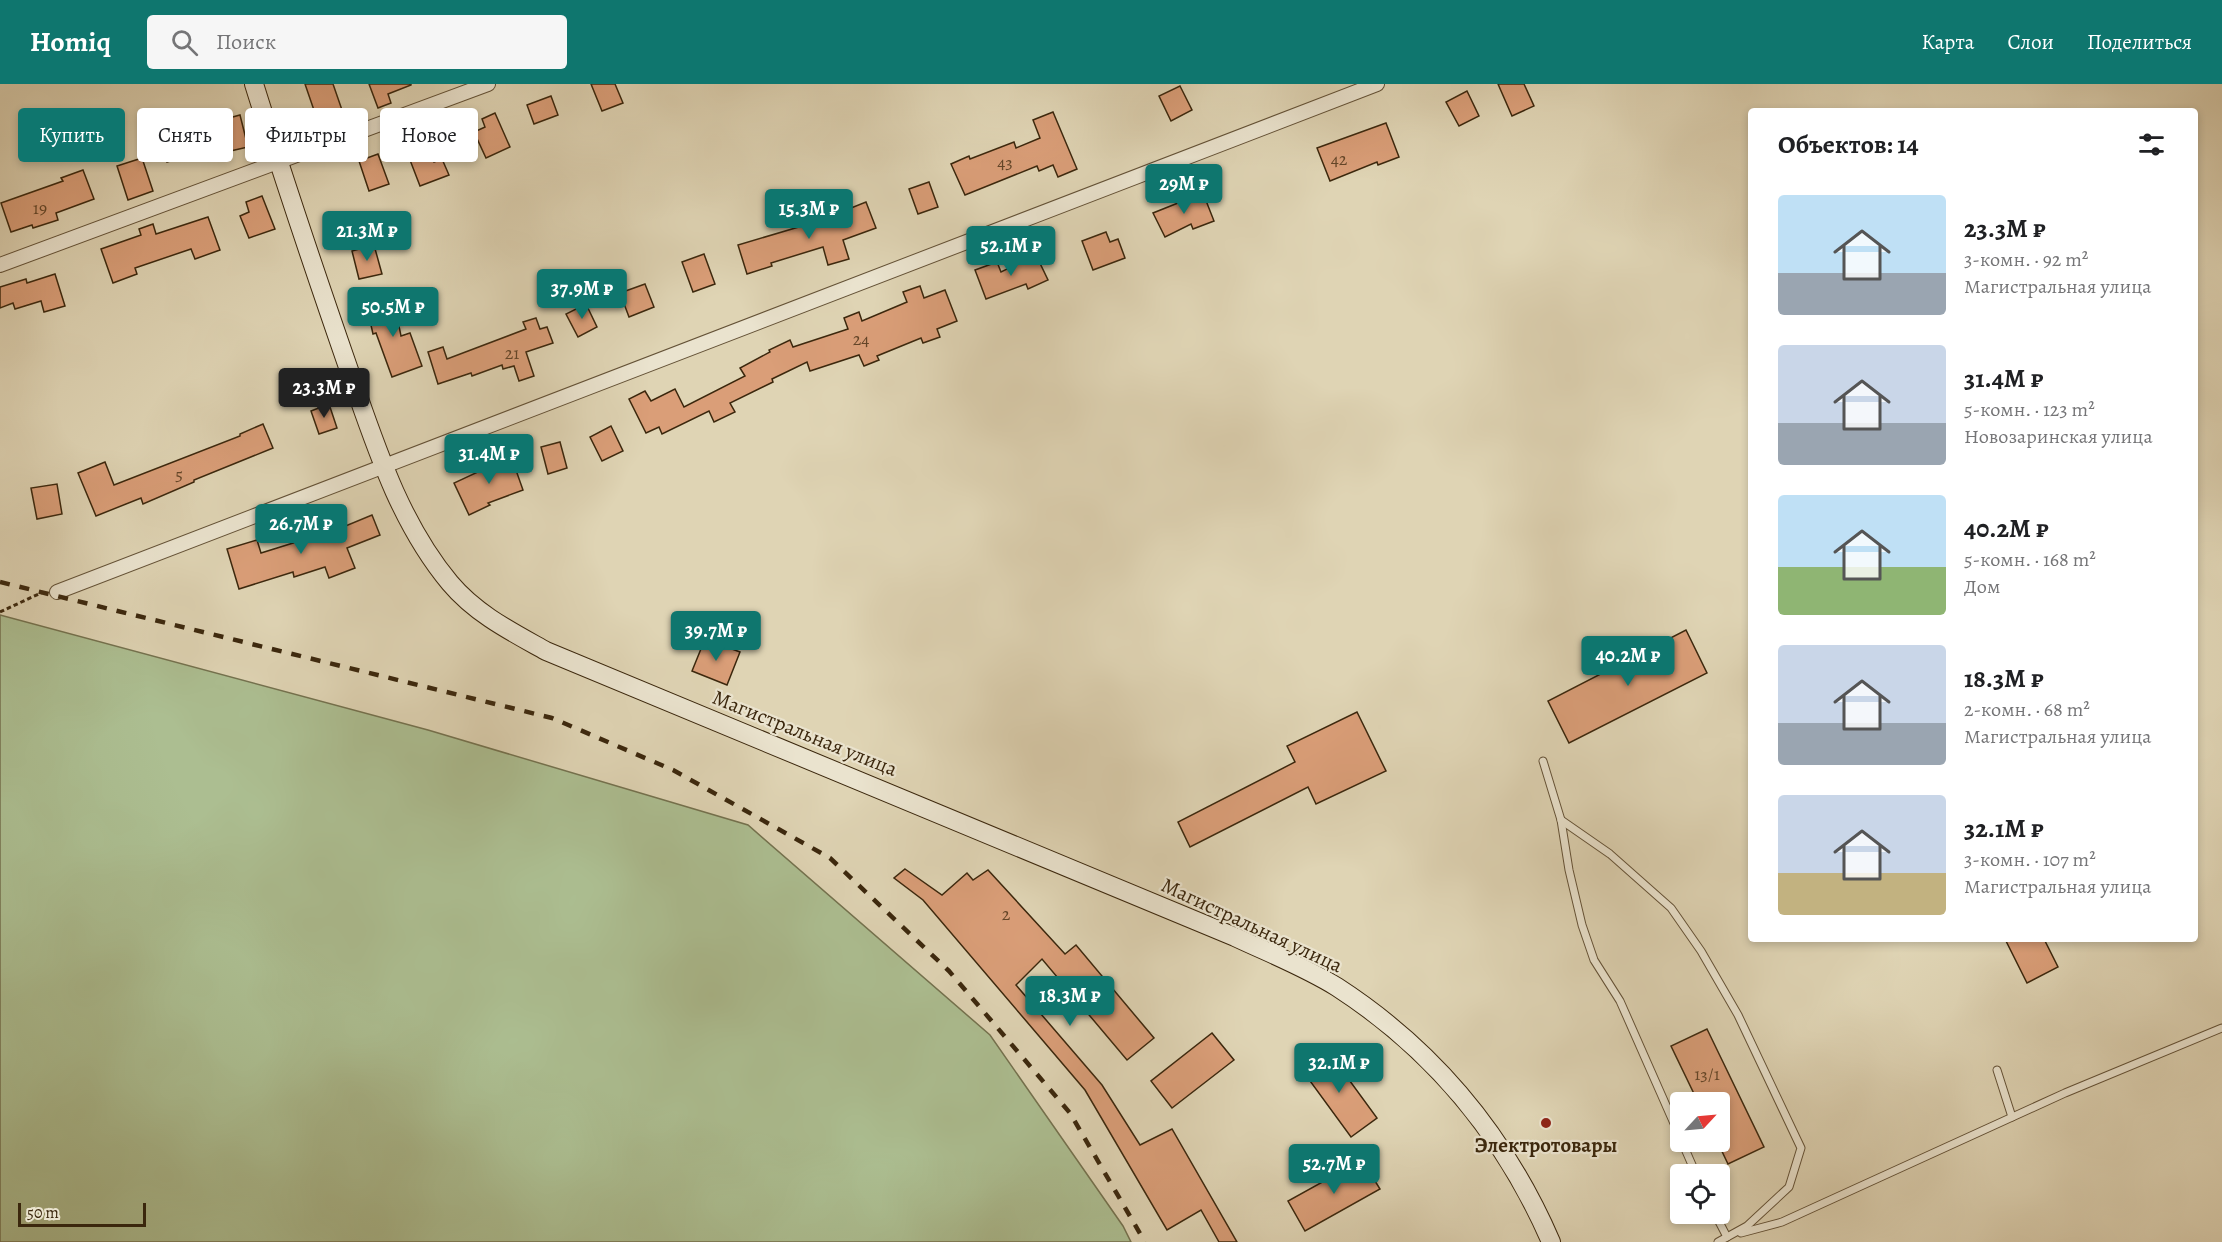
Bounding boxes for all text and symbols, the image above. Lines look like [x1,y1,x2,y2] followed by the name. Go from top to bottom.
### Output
[147,15,567,69] search box
[30,23,111,61] text: Homiq
[168,26,201,59] icon: search
[216,27,276,57] text: Поиск
[1921,28,1974,56] text: Карта
[2007,28,2054,56] text: Слои
[2087,28,2192,56] text: Поделиться
[18,108,125,162] chip: Купить
[137,108,233,162] chip: Снять
[245,108,368,162] chip: Фильтры
[380,108,478,162] chip: Новое
[1778,127,1919,162] text: Объектов: 14
[2135,128,2168,161] icon: filters
[1331,147,1348,171] house number: 42
[997,150,1013,174] house number: 43
[1142,164,1226,215] pin: 29M ₽
[1159,170,1209,197] text: 29M ₽
[754,189,864,240] pin: 15.3M ₽
[779,195,839,222] text: 15.3M ₽
[33,196,47,220] house number: 19
[312,211,422,262] pin: 21.3M ₽
[1964,211,2046,246] text: 23.3M ₽
[336,217,398,244] text: 21.3M ₽
[1826,219,1898,291] icon: home
[956,226,1066,277] pin: 52.1M ₽
[980,232,1042,259] text: 52.1M ₽
[1964,246,2088,273] text: 3-комн. · 92 m²
[527,269,637,320] pin: 37.9M ₽
[1964,273,2152,300] text: Магистральная улица
[551,275,613,302] text: 37.9M ₽
[338,287,448,338] pin: 50.5M ₽
[361,293,425,320] text: 50.5M ₽
[853,327,869,351] house number: 24
[505,341,519,365] house number: 21
[1964,361,2043,396] text: 31.4M ₽
[269,368,379,419] pin: 23.3M ₽
[1826,369,1898,441] icon: home
[293,374,355,401] text: 23.3M ₽
[1964,396,2095,423] text: 5-комн. · 123 m²
[1964,423,2153,450] text: Новозаринская улица
[434,434,544,485] pin: 31.4M ₽
[458,440,520,467] text: 31.4M ₽
[175,462,183,486] house number: 5
[246,504,356,555] pin: 26.7M ₽
[269,510,333,537] text: 26.7M ₽
[1964,511,2049,546] text: 40.2M ₽
[1826,519,1898,591] icon: home
[1964,546,2096,573] text: 5-комн. · 168 m²
[1964,573,2000,600] text: Дом
[661,611,771,662] pin: 39.7M ₽
[685,617,747,644] text: 39.7M ₽
[1573,636,1683,687] pin: 40.2M ₽
[1595,642,1661,669] text: 40.2M ₽
[1964,661,2044,696] text: 18.3M ₽
[1826,669,1898,741] icon: home
[708,683,902,783] street label: Магистральная улица
[1964,696,2090,723] text: 2-комн. · 68 m²
[1964,723,2152,750] text: Магистральная улица
[1964,811,2044,846] text: 32.1M ₽
[1826,819,1898,891] icon: home
[1964,846,2096,873] text: 3-комн. · 107 m²
[1157,871,1347,979] street label: Магистральная улица
[1964,873,2152,900] text: Магистральная улица
[1002,902,1011,926] house number: 2
[1015,976,1125,1027] pin: 18.3M ₽
[1039,982,1101,1009] text: 18.3M ₽
[1284,1043,1394,1094] pin: 32.1M ₽
[1308,1049,1370,1076] text: 32.1M ₽
[1694,1062,1720,1086] house number: 13/1
[1670,1092,1730,1152] north arrow
[1670,1092,1730,1224] map controls
[1539,1116,1553,1130] marker: Электротовары
[1475,1131,1617,1159] place label: Электротовары
[1279,1144,1389,1195] pin: 52.7M ₽
[1303,1150,1365,1177] text: 52.7M ₽
[1670,1164,1730,1224] button: locate
[18,1200,146,1228] scale bar
[27,1202,59,1224] text: 50 m

